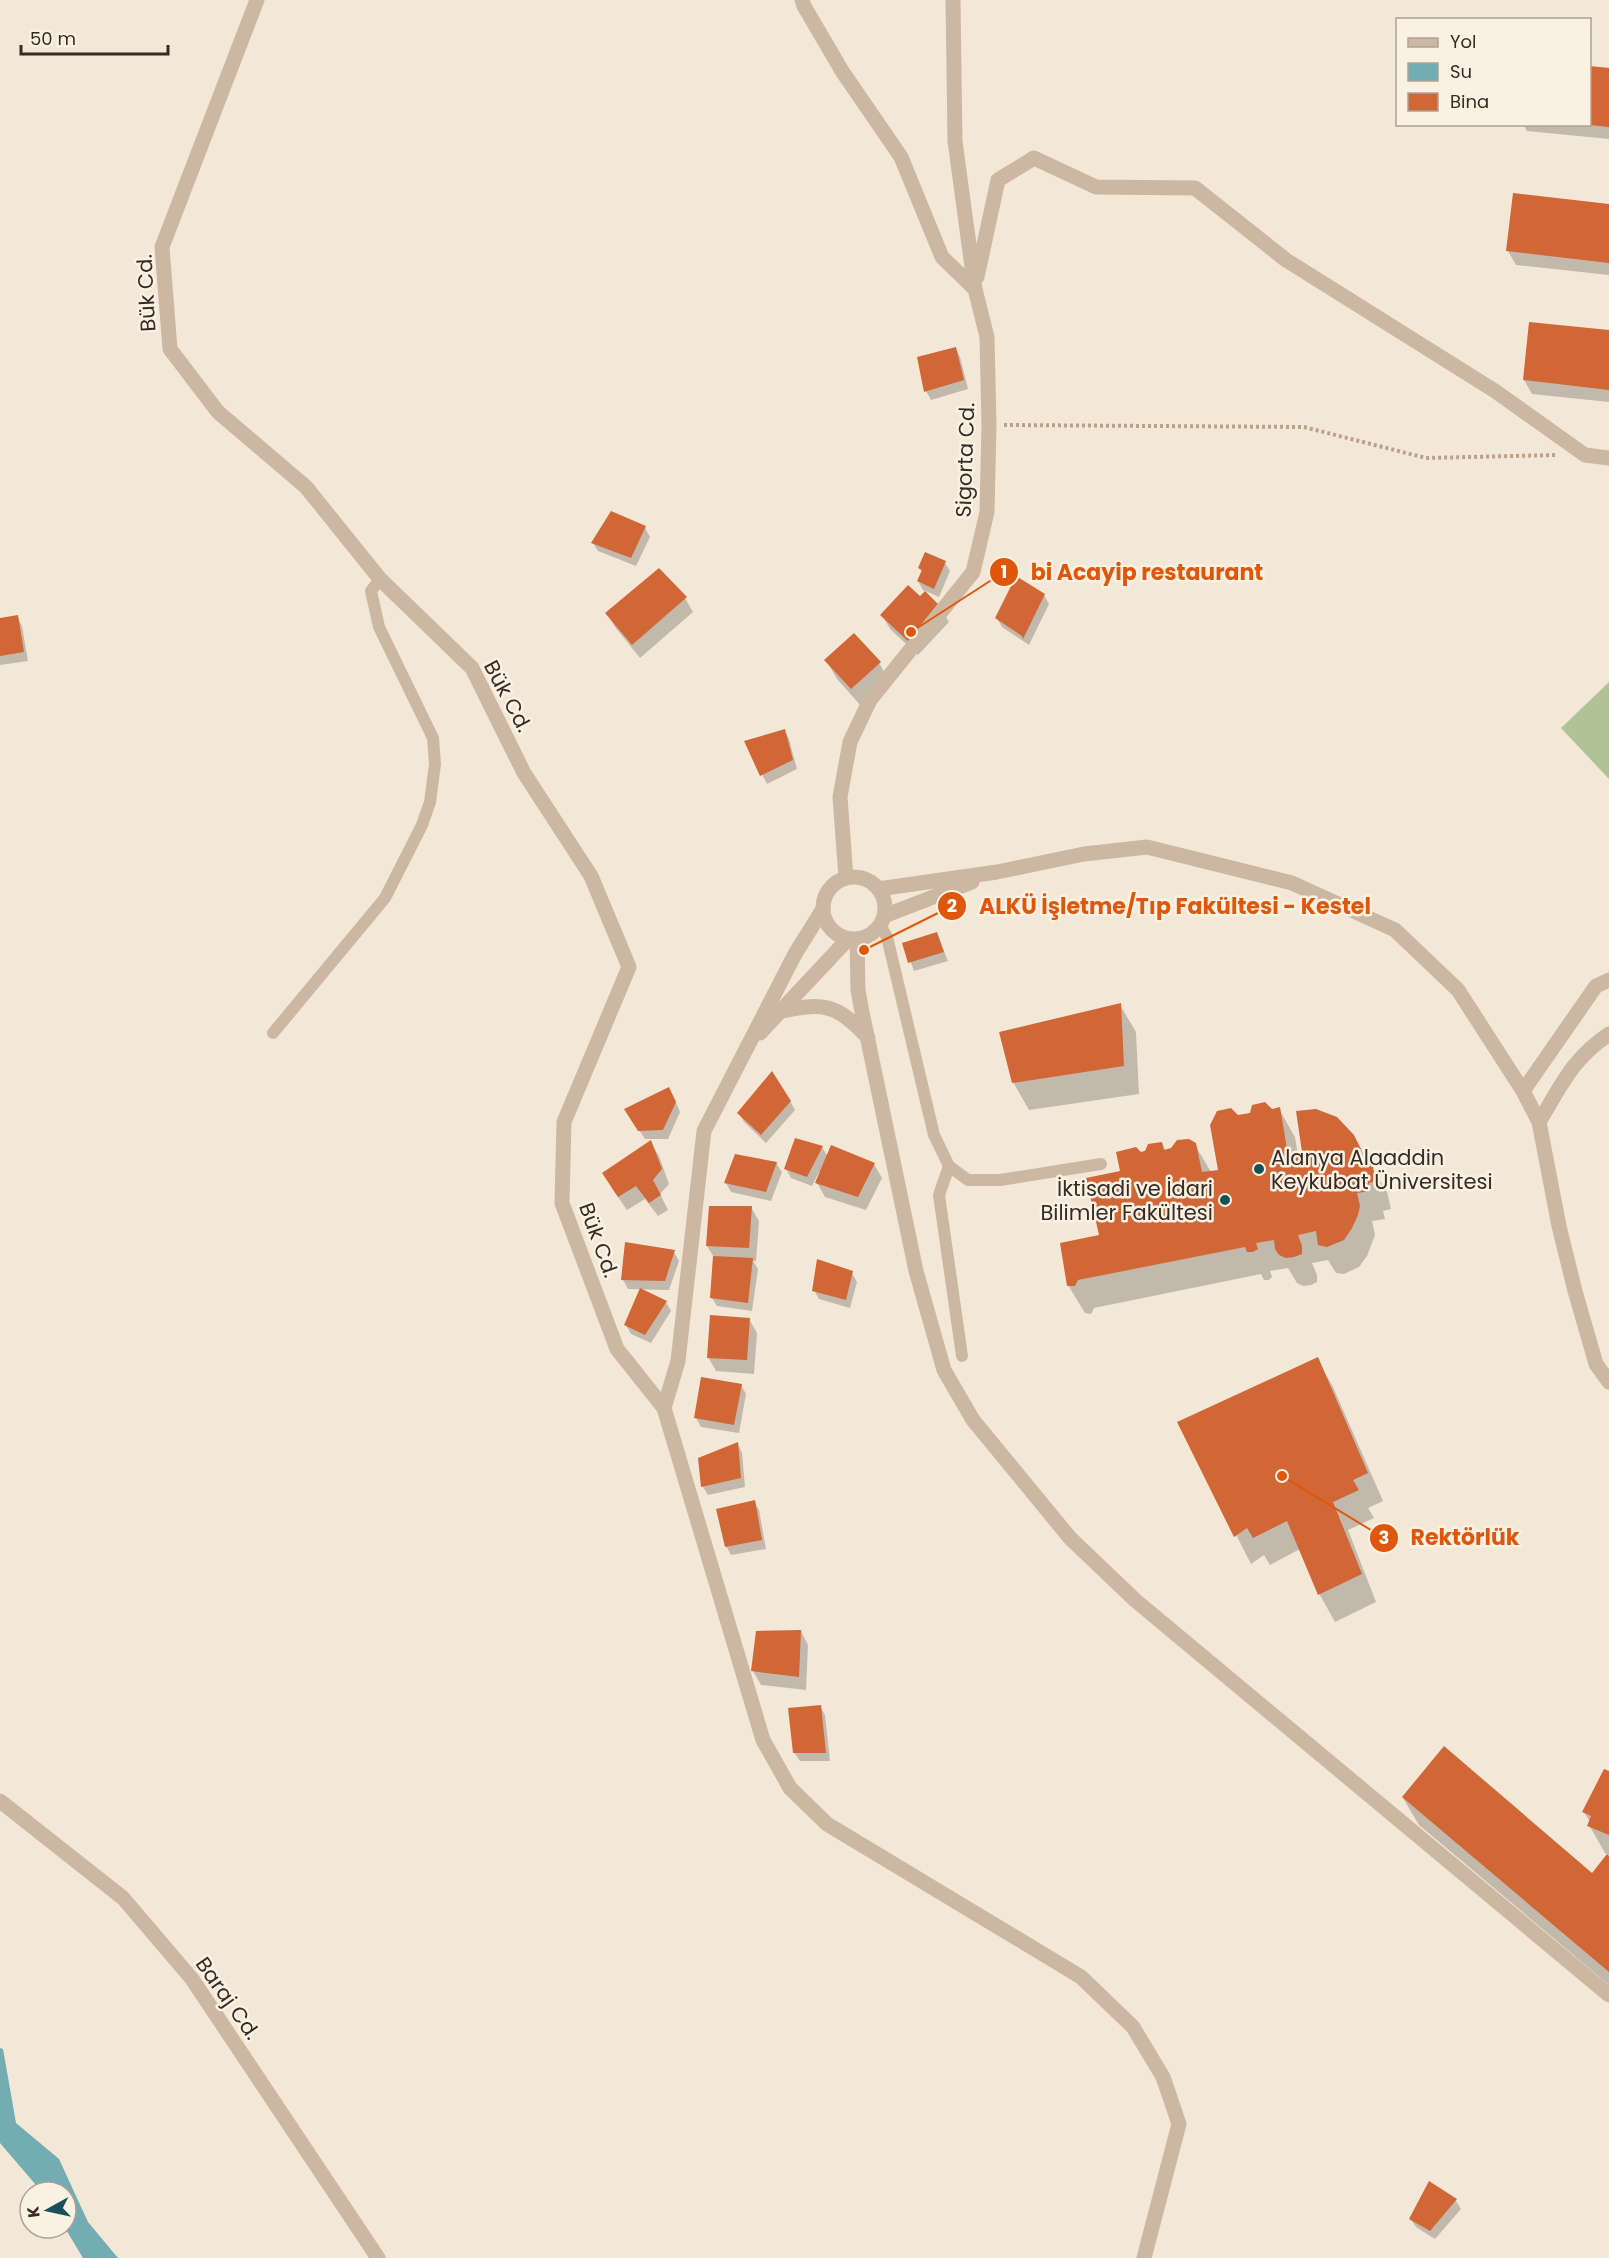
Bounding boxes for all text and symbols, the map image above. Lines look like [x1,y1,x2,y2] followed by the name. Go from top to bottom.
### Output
[21,18,168,56] scale bar
[1396,18,1591,126] legend
[30,26,76,51] text: 50 m
[1450,29,1476,54] text: Yol
[1450,59,1472,84] text: Su
[1450,89,1489,114] text: Bina
[129,254,163,332] street label: Bük Cd.
[948,402,982,518] street label: Sigorta Cd.
[989,552,1276,592] callout: bi Acayip restaurant
[1031,557,1263,588] text: bi Acayip restaurant
[1001,559,1007,584] text: 1
[477,655,539,737] street label: Bük Cd.
[937,886,1383,926] callout: ALKÜ İşletme/Tıp Fakültesi - Kestel
[979,891,1371,922] text: ALKÜ İşletme/Tıp Fakültesi - Kestel
[947,893,957,918] text: 2
[1271,1143,1493,1196] place label: Alanya Alaaddin Keykubat Üniversitesi
[1252,1162,1266,1176] marker: Alanya Alaaddin Keykubat Üniversitesi
[1040,1174,1213,1227] place label: İktisadi ve İdari Bilimler Fakültesi
[1218,1193,1232,1207] marker: İktisadi ve İdari Bilimler Fakültesi
[572,1199,626,1281] street label: Bük Cd.
[1369,1518,1532,1558] callout: Rektörlük
[1411,1522,1520,1553] text: Rektörlük
[1379,1525,1389,1550] text: 3
[189,1951,267,2045] street label: Baraj Cd.
[18,2180,78,2240] north arrow
[21,2205,46,2219] text: K

